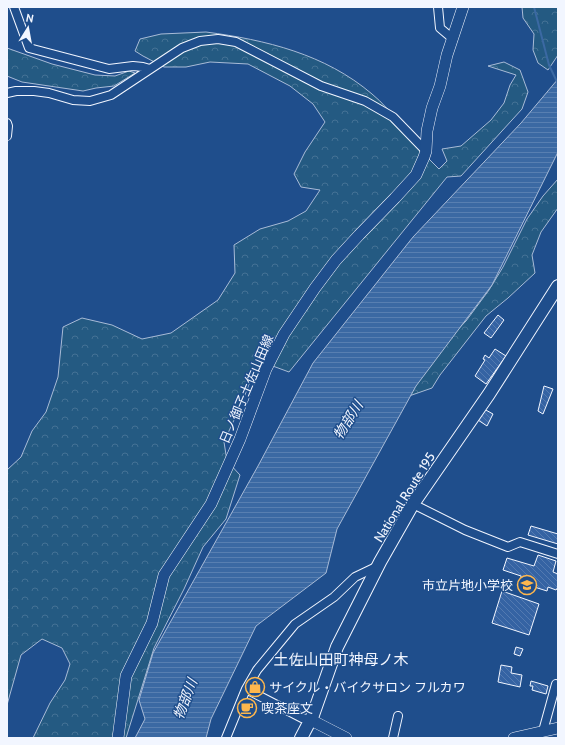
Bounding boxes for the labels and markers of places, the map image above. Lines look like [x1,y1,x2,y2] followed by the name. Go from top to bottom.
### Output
[516,574,538,596] school or university icon: 市立片地小学校
[422,577,513,593] place label: 市立片地小学校
[244,676,266,698] shop icon: サイクル・バイクサロン フルカワ
[269,679,466,695] place label: サイクル・バイクサロン フルカワ
[236,697,258,719] cafe icon: 喫茶座文
[261,700,313,716] place label: 喫茶座文

